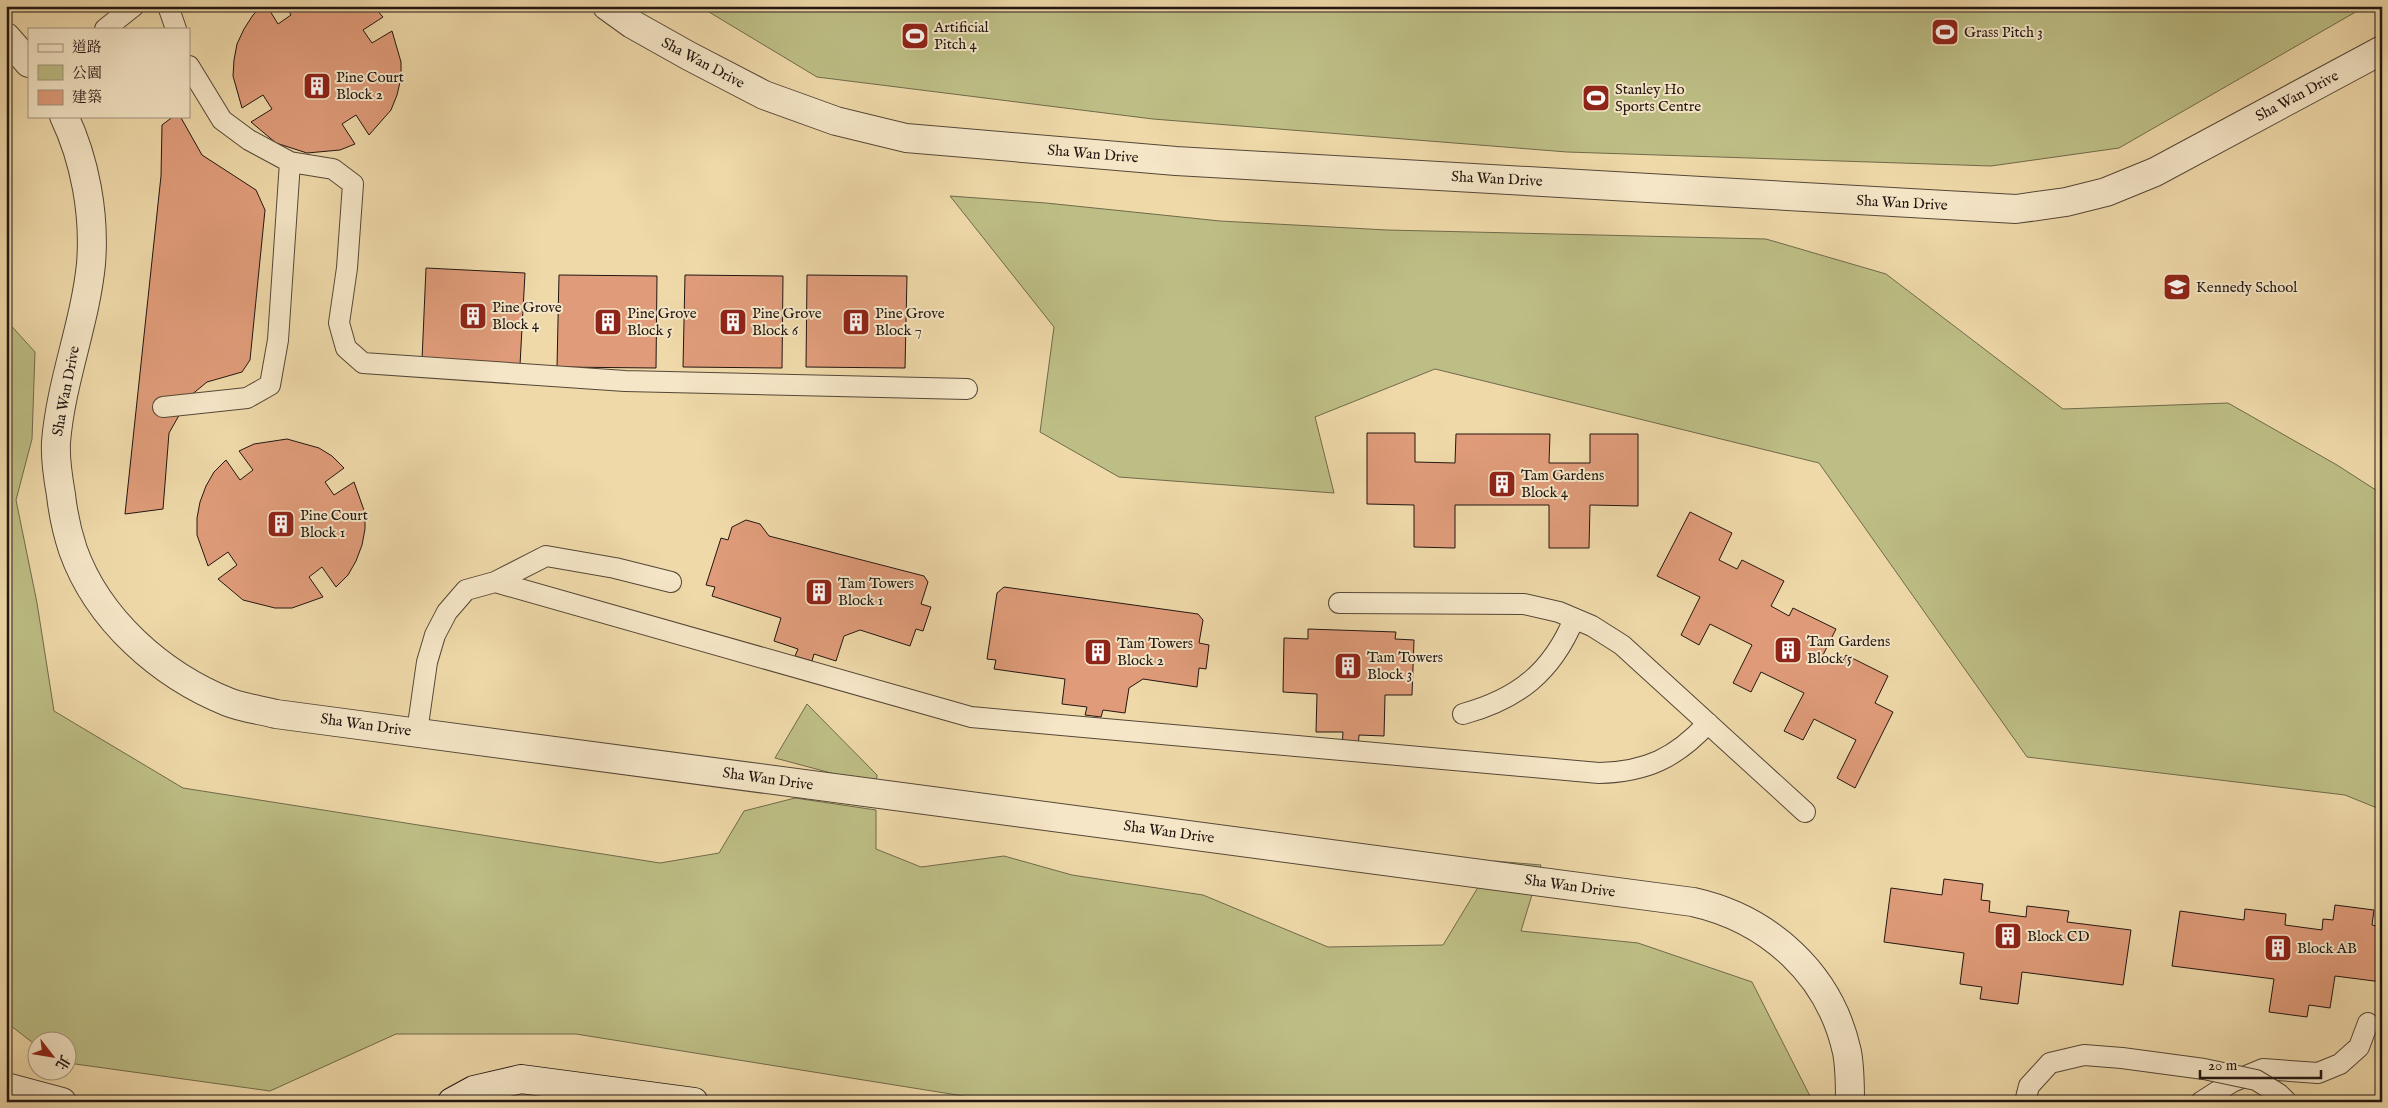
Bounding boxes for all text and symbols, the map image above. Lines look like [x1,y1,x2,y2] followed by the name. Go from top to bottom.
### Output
[1930,17,1960,47] sports icon: Grass Pitch 3
[933,18,989,54] place label: Artificial Pitch 4
[900,21,930,51] sports icon: Artificial Pitch 4
[1964,23,2043,42] place label: Grass Pitch 3
[28,28,190,118] legend
[658,33,748,93] street label: Sha Wan Drive
[72,38,102,57] text: 道路
[72,64,102,83] text: 公園
[2252,66,2342,126] street label: Sha Wan Drive
[336,68,404,104] place label: Pine Court Block 2
[302,71,332,101] building icon: Pine Court Block 2
[1615,80,1701,116] place label: Stanley Ho Sports Centre
[1581,83,1611,113] sports icon: Stanley Ho Sports Centre
[72,88,102,107] text: 建築
[1047,141,1140,167] street label: Sha Wan Drive
[1451,167,1543,191] street label: Sha Wan Drive
[1856,191,1948,215] street label: Sha Wan Drive
[2162,272,2192,302] school or university icon: Kennedy School
[2196,278,2298,297] place label: Kennedy School
[492,298,562,334] place label: Pine Grove Block 4
[458,301,488,331] building icon: Pine Grove Block 4
[627,304,697,340] place label: Pine Grove Block 5
[752,304,822,340] place label: Pine Grove Block 6
[875,304,945,340] place label: Pine Grove Block 7
[593,307,623,337] building icon: Pine Grove Block 5
[718,307,748,337] building icon: Pine Grove Block 6
[841,307,871,337] building icon: Pine Grove Block 7
[48,344,84,438] street label: Sha Wan Drive
[1521,466,1604,502] place label: Tam Gardens Block 4
[1487,469,1517,499] building icon: Tam Gardens Block 4
[300,506,368,542] place label: Pine Court Block 1
[266,509,296,539] building icon: Pine Court Block 1
[838,574,914,610] place label: Tam Towers Block 1
[804,577,834,607] building icon: Tam Towers Block 1
[1807,632,1890,668] place label: Tam Gardens Block 5
[1117,634,1193,670] place label: Tam Towers Block 2
[1773,635,1803,665] building icon: Tam Gardens Block 5
[1083,637,1113,667] building icon: Tam Towers Block 2
[1367,648,1443,684] place label: Tam Towers Block 3
[1333,651,1363,681] building icon: Tam Towers Block 3
[319,709,413,741] street label: Sha Wan Drive
[721,763,815,795] street label: Sha Wan Drive
[1122,816,1216,848] street label: Sha Wan Drive
[1523,870,1617,902] street label: Sha Wan Drive
[1993,921,2023,951] building icon: Block CD
[2027,927,2090,946] place label: Block CD
[2263,933,2293,963] building icon: Block AB
[2297,939,2357,958] place label: Block AB
[28,1030,78,1080] north arrow
[2200,1048,2322,1080] scale bar
[51,1052,74,1073] text: 北
[2208,1056,2238,1075] text: 20 m

